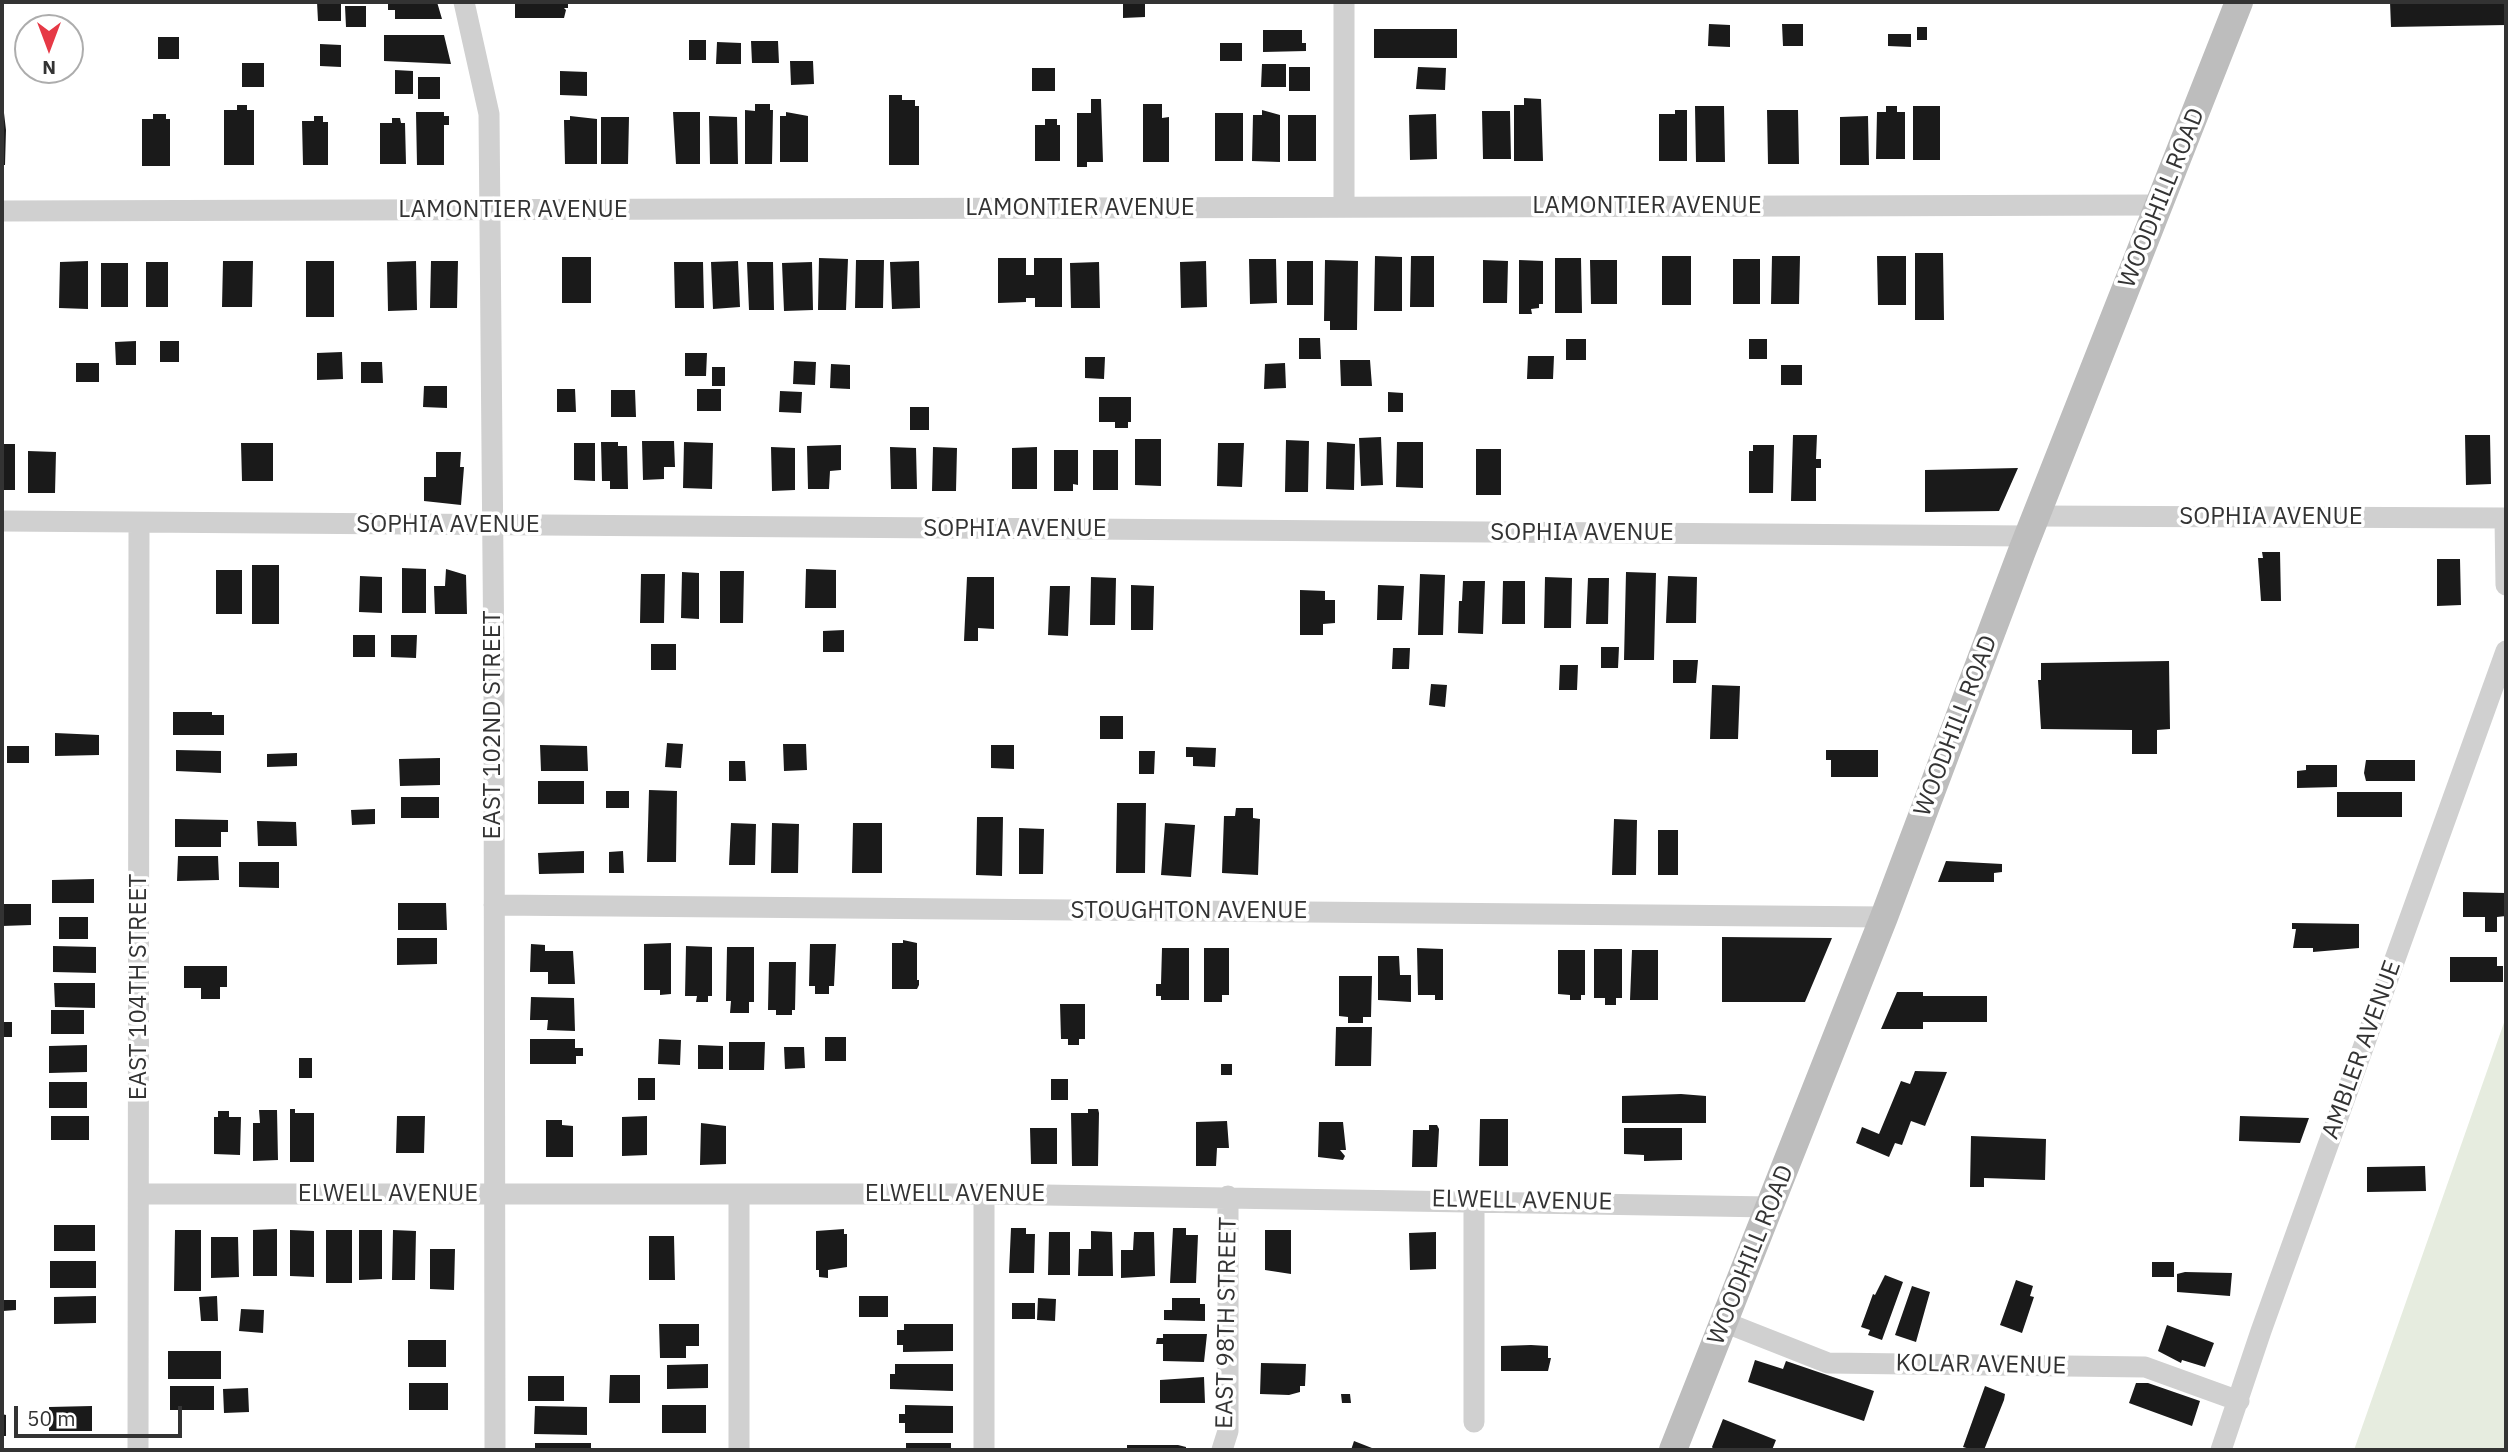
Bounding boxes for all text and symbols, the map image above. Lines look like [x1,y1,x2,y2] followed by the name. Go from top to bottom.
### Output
[14,14,84,84] north arrow
[42,56,56,80] text: N
[2113,104,2211,292] street label: WOODHILL ROAD
[1532,192,1762,220] street label: LAMONTIER AVENUE
[965,194,1195,222] street label: LAMONTIER AVENUE
[398,196,628,224] street label: LAMONTIER AVENUE
[2179,503,2363,531] street label: SOPHIA AVENUE
[356,511,540,539] street label: SOPHIA AVENUE
[923,515,1107,543] street label: SOPHIA AVENUE
[1490,519,1674,547] street label: SOPHIA AVENUE
[479,611,507,839] street label: EAST 102ND STREET
[1908,632,2004,820] street label: WOODHILL ROAD
[125,874,153,1100] street label: EAST 104TH STREET
[1071,897,1307,925] street label: STOUGHTON AVENUE
[2316,957,2408,1143] street label: AMBLER AVENUE
[1702,1161,1800,1349] street label: WOODHILL ROAD
[298,1180,478,1208] street label: ELWELL AVENUE
[865,1180,1045,1208] street label: ELWELL AVENUE
[1431,1185,1613,1217] street label: ELWELL AVENUE
[1211,1217,1243,1429] street label: EAST 98TH STREET
[1895,1349,2067,1381] street label: KOLAR AVENUE
[18,1392,186,1436] scale bar
[27,1404,76,1432] text: 50 m

